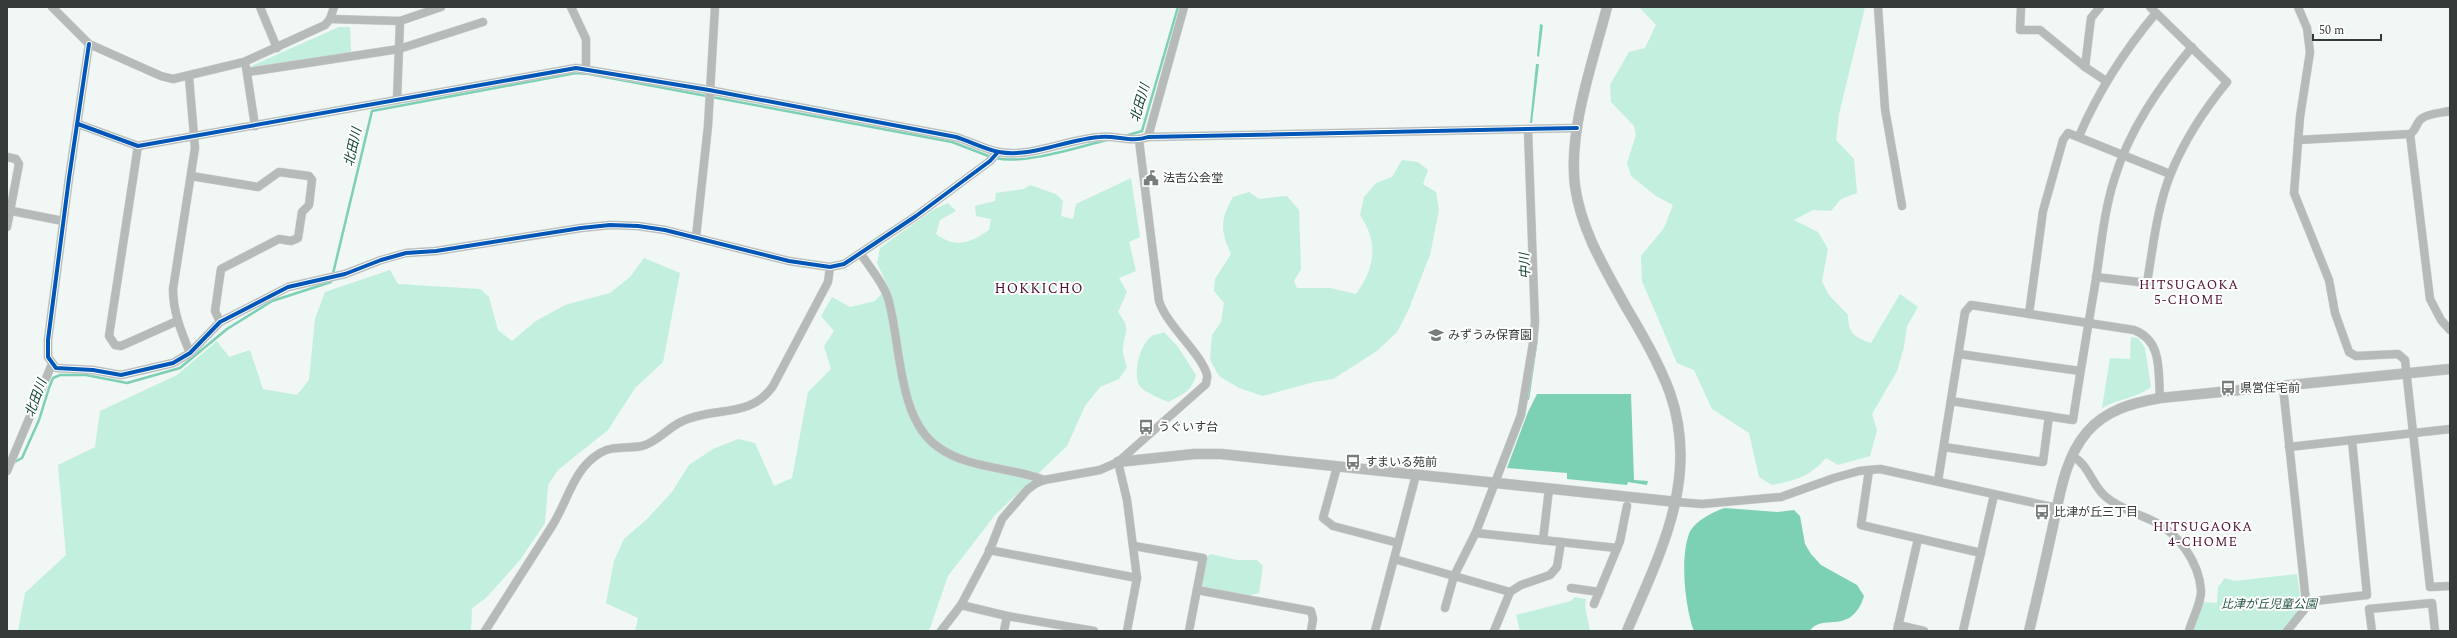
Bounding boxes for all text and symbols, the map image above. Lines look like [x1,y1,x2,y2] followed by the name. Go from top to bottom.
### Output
[2313,16,2381,42] scale bar
[2319,21,2344,40] text: 50 m
[1125,80,1156,125] water label: 北田川
[339,124,368,168] water label: 北田川
[1142,169,1160,187] public building icon: 法吉公会堂
[1163,169,1223,188] place label: 法吉公会堂
[1514,251,1535,279] water label: 中川
[2139,275,2239,310] district label: HITSUGAOKA 5-CHOME
[994,278,1084,299] district label: HOKKICHO
[1427,326,1445,344] school or university icon: みずうみ保育園
[1448,326,1532,345] place label: みずうみ保育園
[20,374,53,420] water label: 北田川
[2219,379,2237,397] bus stop icon: 県営住宅前
[2240,379,2300,398] place label: 県営住宅前
[1137,418,1155,436] bus stop icon: うぐいす台
[1158,418,1218,437] place label: うぐいす台
[1344,453,1362,471] bus stop icon: すまいる苑前
[1365,453,1437,472] place label: すまいる苑前
[2033,503,2051,521] bus stop icon: 比津が丘三丁目
[2054,503,2138,522] place label: 比津が丘三丁目
[2153,517,2253,552] district label: HITSUGAOKA 4-CHOME
[2221,595,2319,614] park label: 比津が丘児童公園

